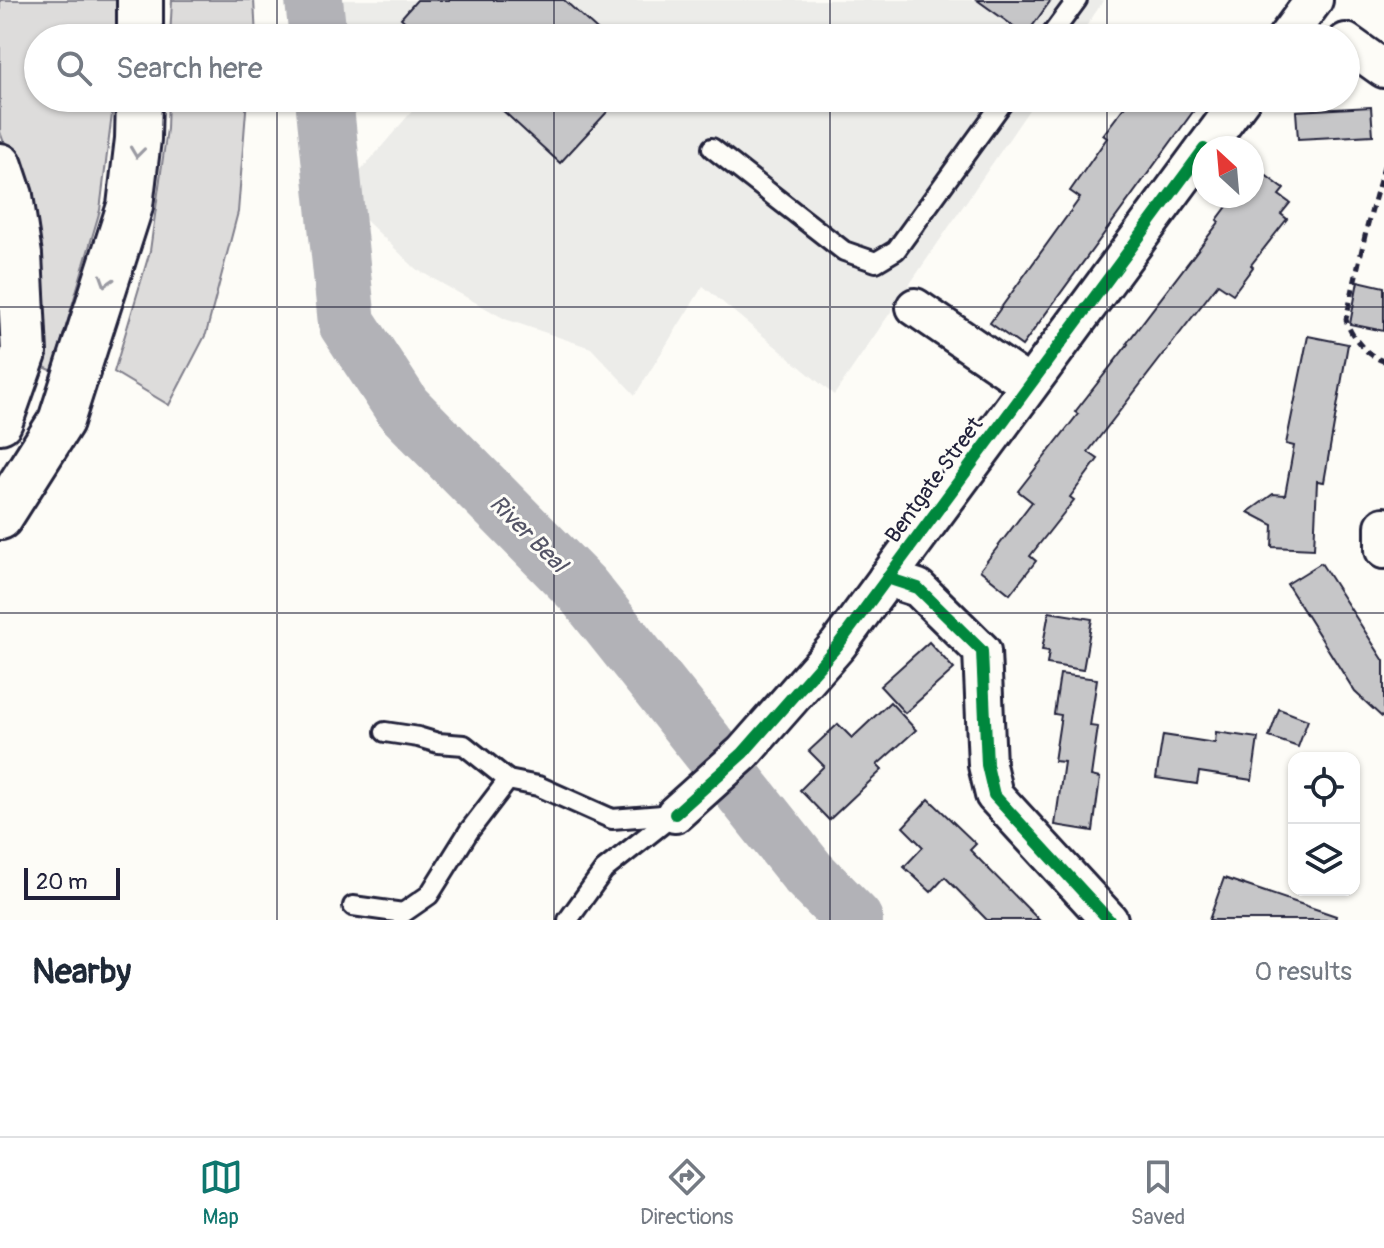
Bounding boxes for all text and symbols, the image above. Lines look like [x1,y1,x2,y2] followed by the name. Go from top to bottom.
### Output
[24,24,1360,112] search box
[52,46,96,90] icon: search
[116,50,263,87] text: Search here
[1192,136,1264,208] north arrow
[128,146,145,159] one-way arrow
[100,273,116,287] one-way arrow
[879,411,989,548] street label: Bentgate Street
[483,489,574,580] water label: River Beal
[1288,752,1360,896] map controls
[1288,752,1360,824] button: locate
[1288,824,1360,896] button: layers
[24,864,120,900] scale bar
[36,868,88,896] text: 20 m
[32,951,131,994] text: Nearby
[1255,956,1352,988] text: 0 results
[199,1155,243,1231] tab: Map
[640,1155,733,1231] tab: Directions
[1131,1155,1185,1231] tab: Saved

